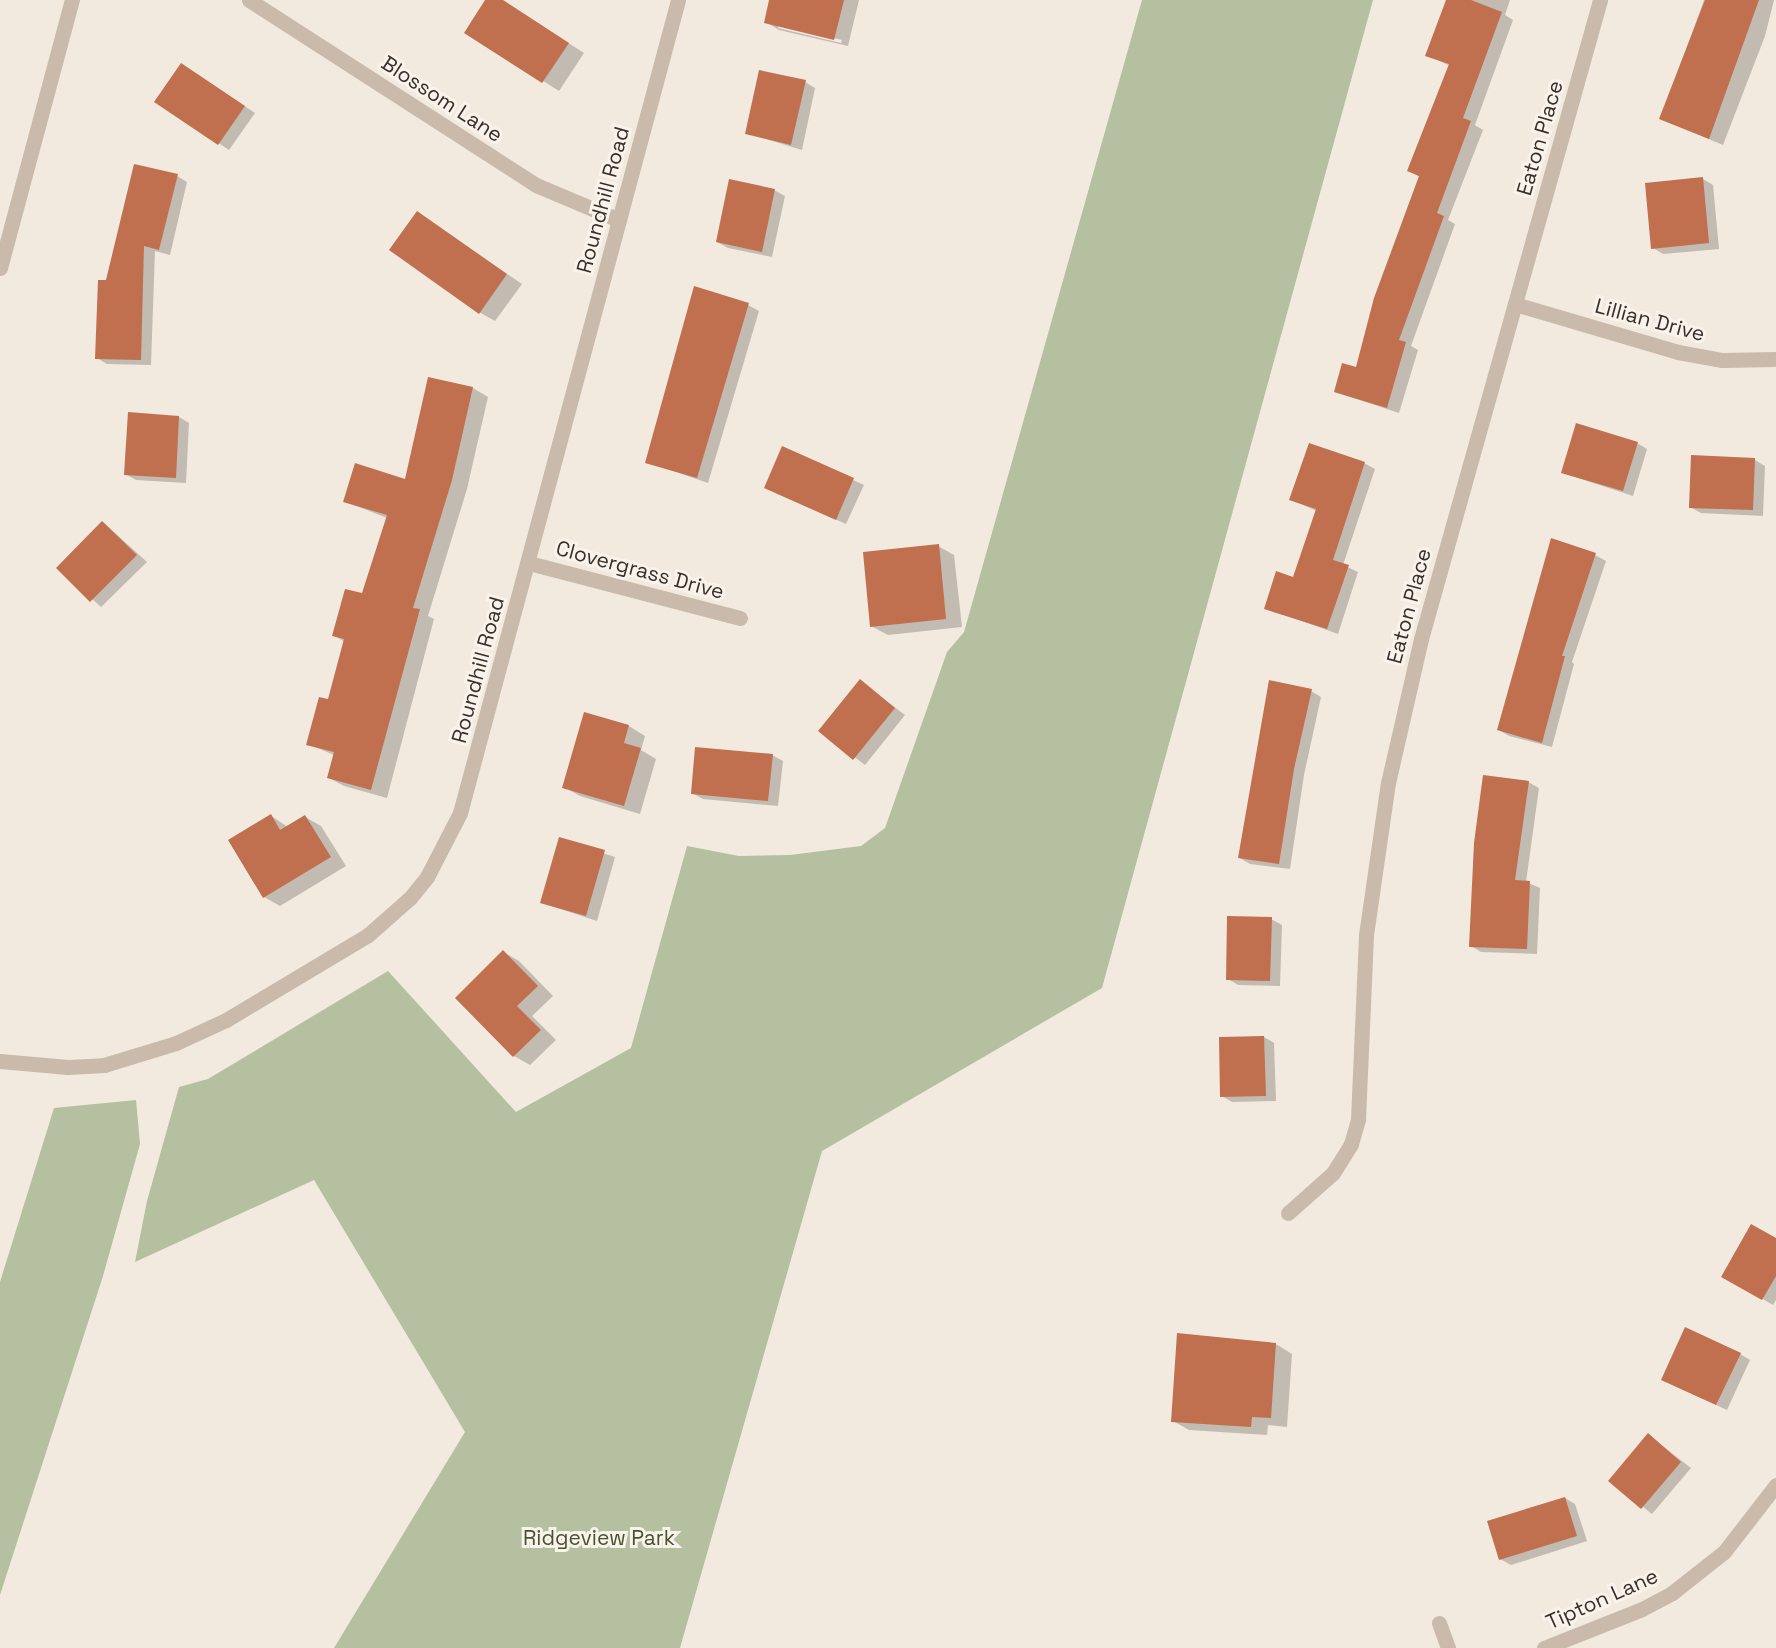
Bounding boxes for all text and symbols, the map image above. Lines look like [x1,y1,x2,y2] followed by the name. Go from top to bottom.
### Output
[377,50,507,148] street label: Blossom Lane
[1512,78,1568,198] street label: Eaton Place
[571,124,635,276] street label: Roundhill Road
[1592,293,1708,347] street label: Lillian Drive
[553,535,727,605] street label: Clovergrass Drive
[1382,546,1436,666] street label: Eaton Place
[446,594,510,746] street label: Roundhill Road
[523,1525,675,1551] park label: Ridgeview Park
[1542,1563,1662,1635] street label: Tipton Lane

